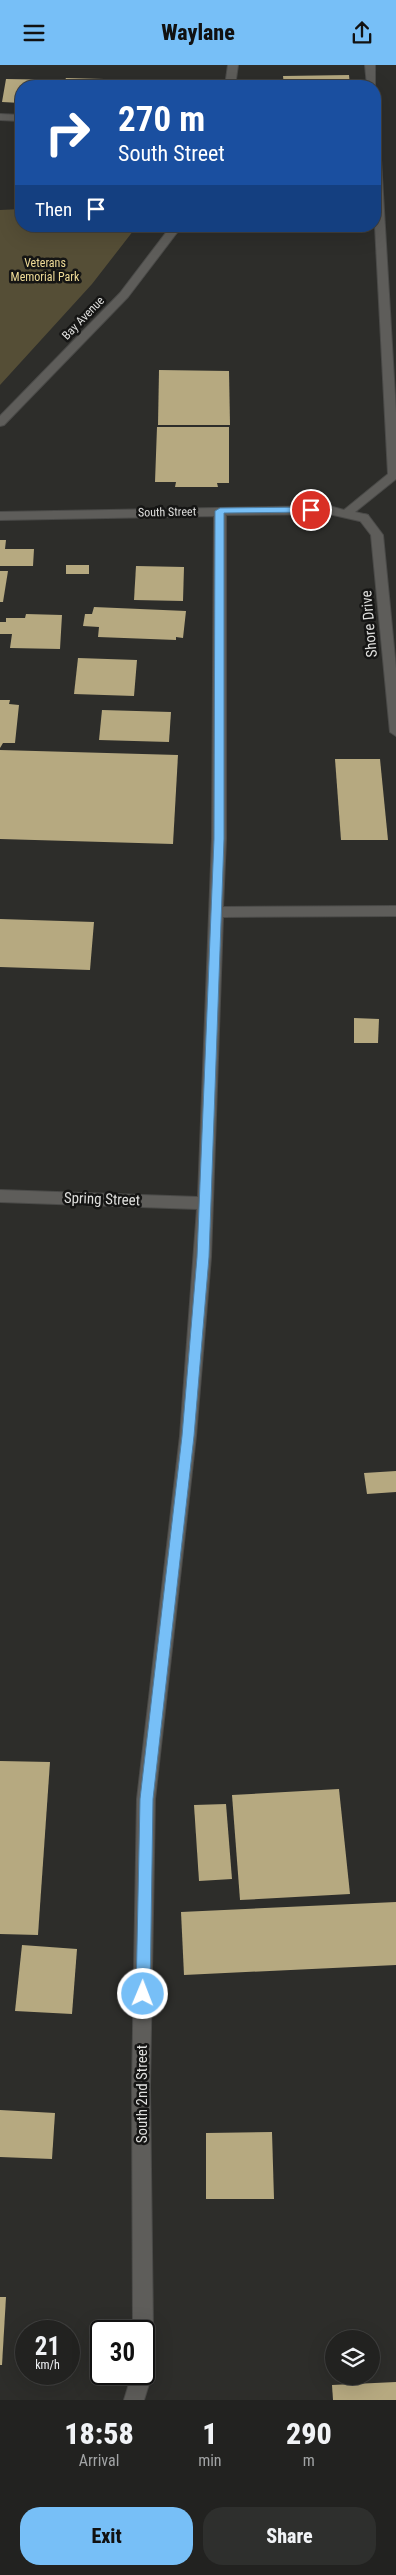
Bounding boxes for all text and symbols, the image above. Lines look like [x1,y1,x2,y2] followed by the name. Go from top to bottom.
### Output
[20,19,48,47] icon: menu
[348,19,376,47] icon: share
[161,20,235,45] text: Waylane
[118,99,205,140] text: 270 m
[35,100,100,165] icon: right
[118,141,225,166] text: South Street
[82,195,110,223] icon: arrive
[35,198,72,221] text: Then
[11,256,80,284] park label: Veterans Memorial Park
[59,293,107,342] street label: Bay Avenue
[290,489,332,531] pin
[297,496,325,524] icon: arrive
[138,504,197,520] street label: South Street
[357,590,381,658] street label: Shore Drive
[63,1189,141,1209] street label: Spring Street
[116,1967,168,2019] position arrow
[133,2045,151,2143] street label: South 2nd Street
[90,2320,155,2385] speed limit sign: 30
[325,2330,380,2385] map controls
[325,2330,380,2385] button: layers
[35,2332,60,2361] text: 21
[35,2358,60,2372] text: km/h
[64,2416,134,2451] text: 18:58
[202,2416,217,2451] text: 1
[286,2416,332,2451] text: 290
[79,2451,119,2470] text: Arrival
[198,2451,222,2470] text: min
[303,2451,315,2470] text: m
[20,2507,193,2565] button: Exit
[203,2507,376,2565] button: Share

